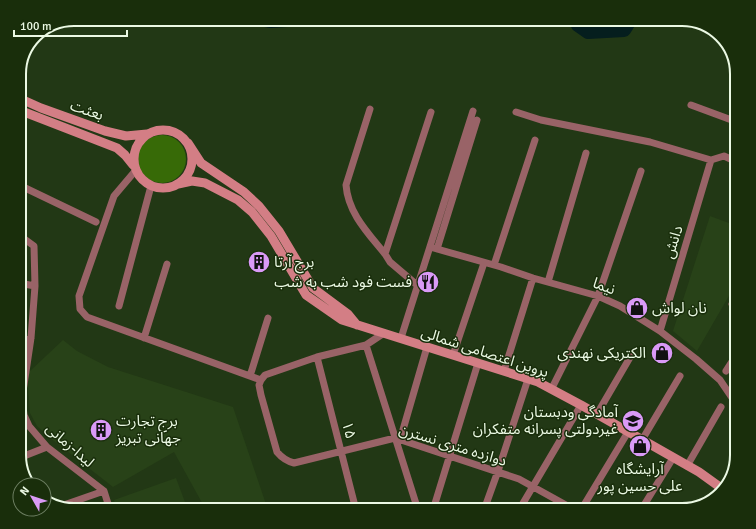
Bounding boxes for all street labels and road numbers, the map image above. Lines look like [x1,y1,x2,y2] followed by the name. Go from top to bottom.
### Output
[68,96,106,124] street label: بعثت
[659,223,687,261] street label: دانش
[590,274,618,298] street label: نیما
[419,323,551,382] street label: پروین اعتصامی شمالی
[42,419,98,471] street label: لیدا-زمانی
[338,419,360,441] street label: ۱۵
[397,420,509,470] street label: دوازده متری نسترن

